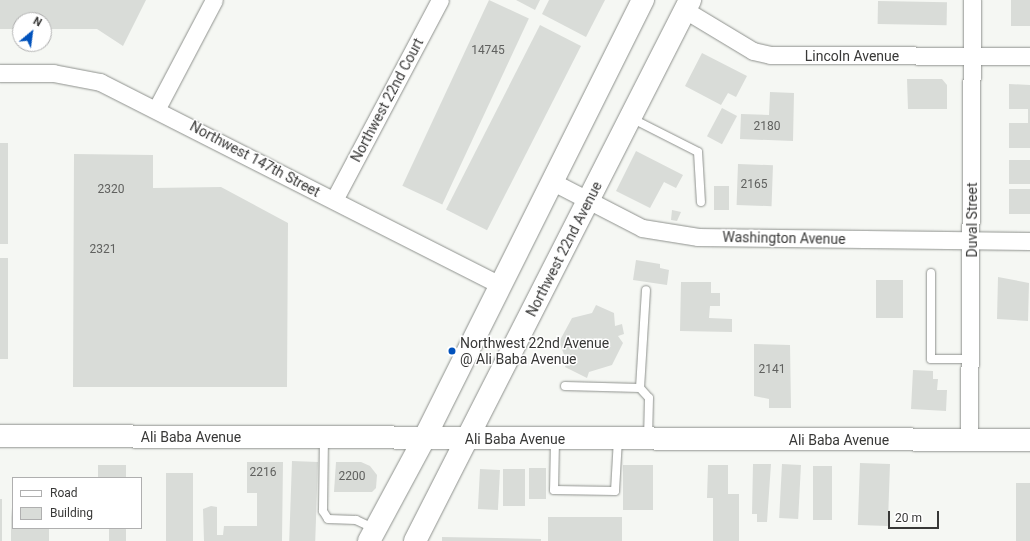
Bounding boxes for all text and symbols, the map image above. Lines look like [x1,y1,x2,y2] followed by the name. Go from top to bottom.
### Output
[12,12,52,52] north arrow
[31,14,44,30] text: N
[347,35,427,165] street label: Northwest 22nd Court
[471,44,505,58] house number: 14745
[805,48,899,64] street label: Lincoln Avenue
[187,118,323,200] street label: Northwest 147th Street
[754,120,780,134] house number: 2180
[741,178,767,192] house number: 2165
[523,179,605,319] street label: Northwest 22nd Avenue
[964,182,980,258] street label: Duval Street
[98,183,124,197] house number: 2320
[722,229,846,247] street label: Washington Avenue
[90,243,116,257] house number: 2321
[460,335,609,368] place label: Northwest 22nd Avenue @ Ali Baba Avenue
[447,346,457,356] marker: Northwest 22nd Avenue @ Ali Baba Avenue
[759,363,785,377] house number: 2141
[141,429,241,445] street label: Ali Baba Avenue
[465,431,565,447] street label: Ali Baba Avenue
[789,432,889,448] street label: Ali Baba Avenue
[250,466,276,480] house number: 2216
[339,470,365,484] house number: 2200
[12,477,142,529] legend
[50,486,78,500] text: Road
[890,503,941,529] scale bar
[50,506,93,520] text: Building
[895,511,922,525] text: 20 m

